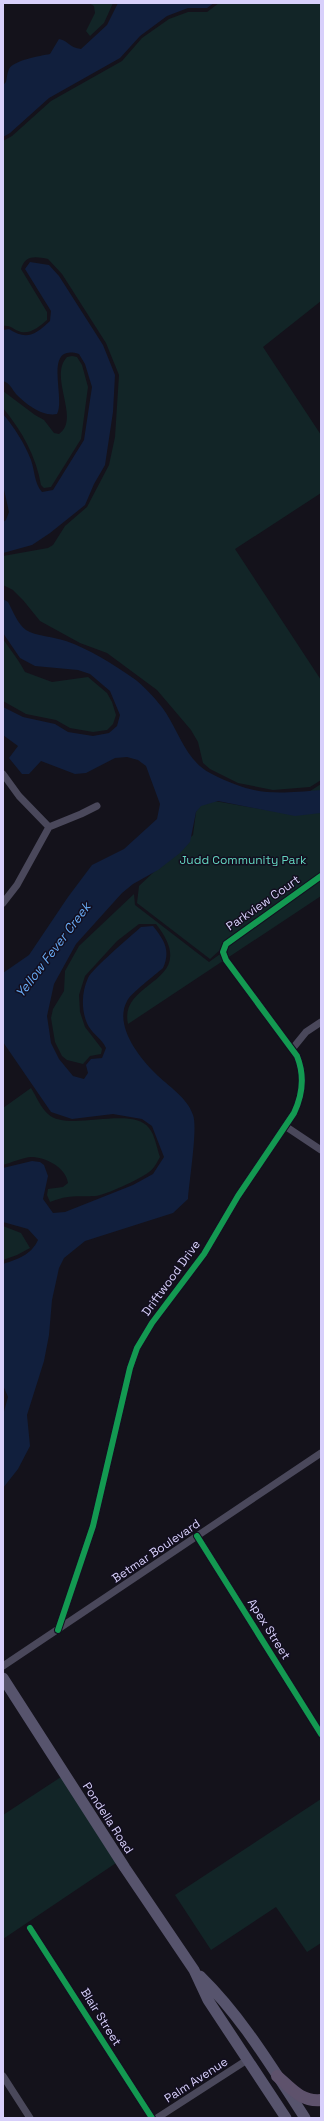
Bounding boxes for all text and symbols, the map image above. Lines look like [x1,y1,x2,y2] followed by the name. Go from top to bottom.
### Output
[180,852,307,868] park label: Judd Community Park
[223,872,303,934] street label: Parkview Court
[12,897,96,1001] water label: Yellow Fever Creek
[138,1237,204,1319] street label: Driftwood Drive
[109,1516,203,1586] street label: Betmar Boulevard
[244,1596,294,1662] street label: Apex Street
[79,1779,137,1857] street label: Pondella Road
[77,1985,125,2049] street label: Blair Street
[161,2054,231,2106] street label: Palm Avenue

